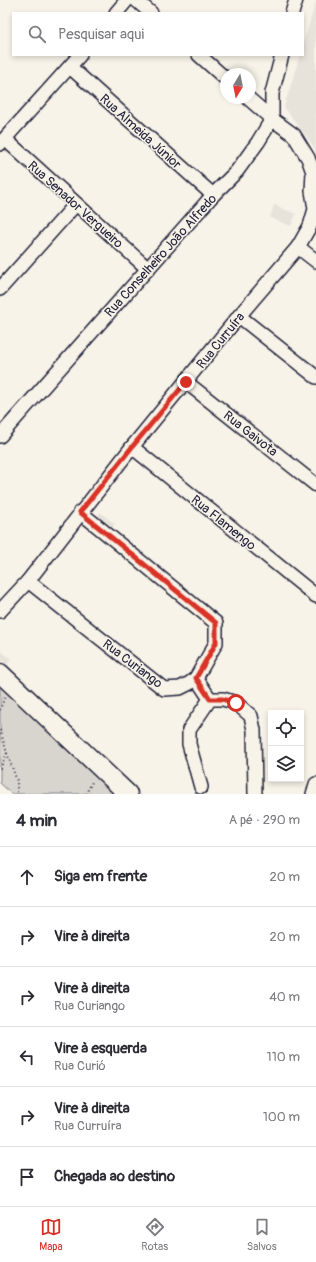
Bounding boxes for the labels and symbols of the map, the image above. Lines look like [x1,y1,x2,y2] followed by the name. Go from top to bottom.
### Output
[220,68,256,104] north arrow
[96,91,185,173] street label: Rua Almeida Júnior
[24,158,126,252] street label: Rua Senador Vergueiro
[101,191,220,320] street label: Rua Conselheiro João Alfredo
[193,309,248,372] street label: Rua Curruíra
[177,373,195,391] route end
[220,408,281,460] street label: Rua Gaivota
[188,492,259,554] street label: Rua Flamengo
[99,636,166,692] street label: Rua Curiango
[227,694,245,712] route start

